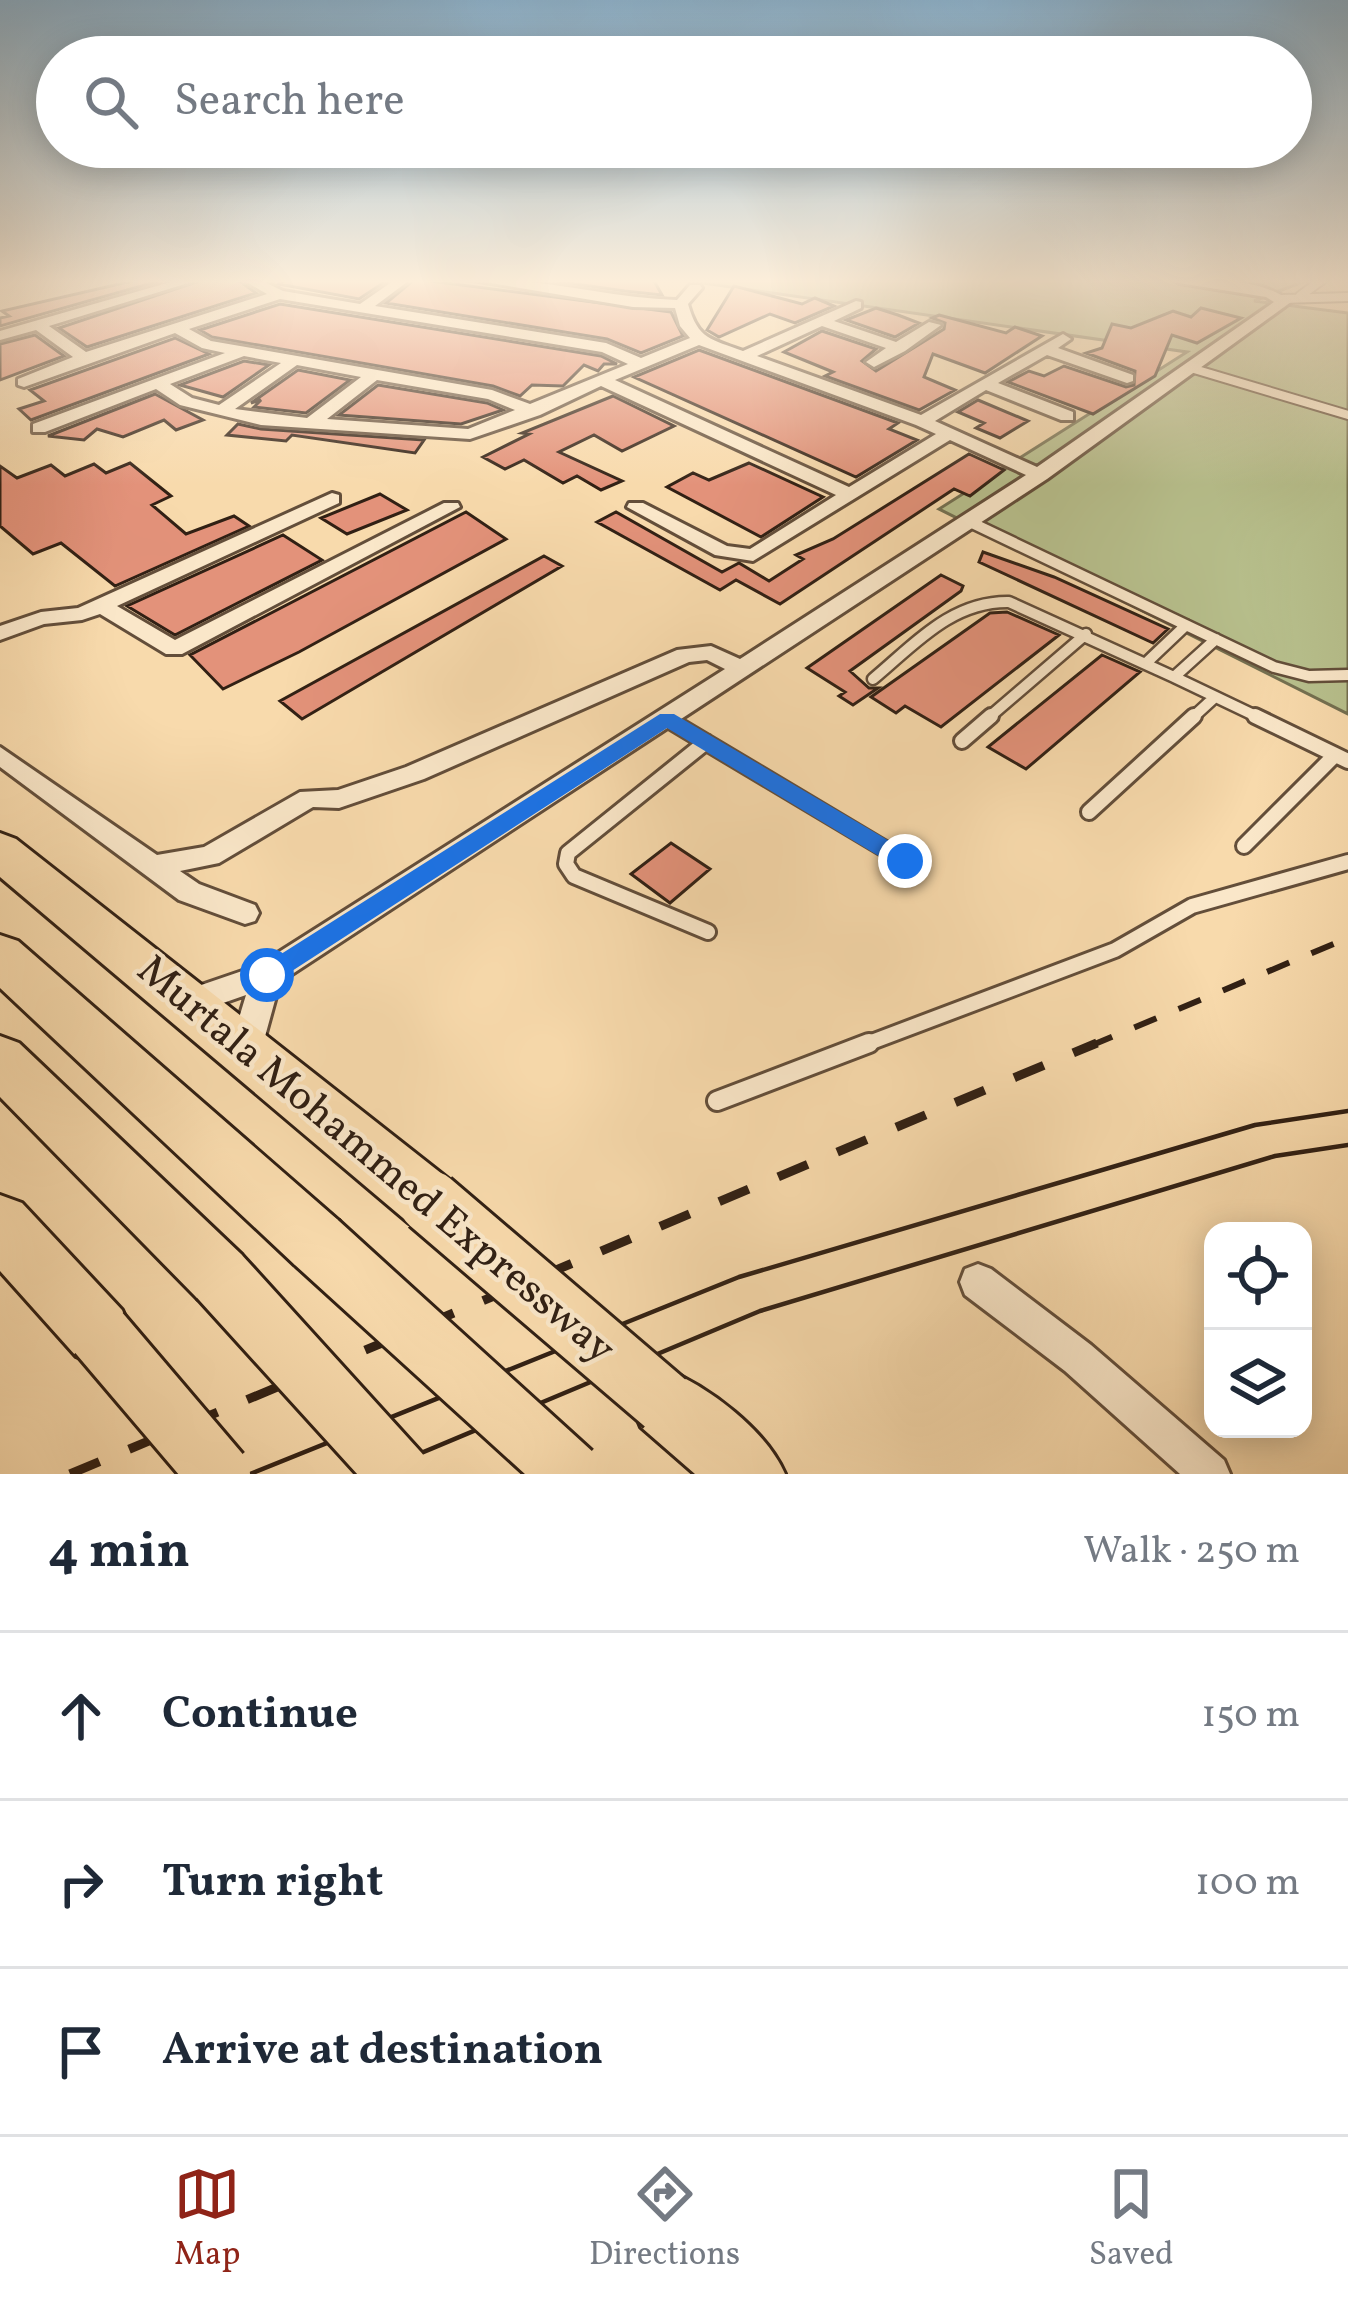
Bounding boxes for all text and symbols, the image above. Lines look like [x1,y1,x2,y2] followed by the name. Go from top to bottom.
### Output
[36,36,1312,168] search box
[78,69,144,135] icon: search
[174,71,405,134] text: Search here
[878,834,932,888] route end
[123,943,627,1379] street label: Murtala Mohammed Expressway
[240,948,294,1002] route start
[1204,1222,1312,1438] map controls
[1204,1222,1312,1330] button: locate
[1204,1330,1312,1438] button: layers
[48,1517,190,1588] text: 4 min
[1083,1525,1300,1579] text: Walk · 250 m
[48,1683,114,1749] icon: ahead
[162,1684,358,1747] text: Continue
[1201,1689,1300,1743] text: 150 m
[48,1851,114,1917] icon: right
[162,1852,383,1915] text: Turn right
[1195,1857,1300,1911] text: 100 m
[48,2019,114,2085] icon: arrive
[162,2020,603,2083] text: Arrive at destination
[174,2161,240,2279] tab: Map
[589,2161,740,2279] tab: Directions
[1089,2161,1174,2279] tab: Saved

